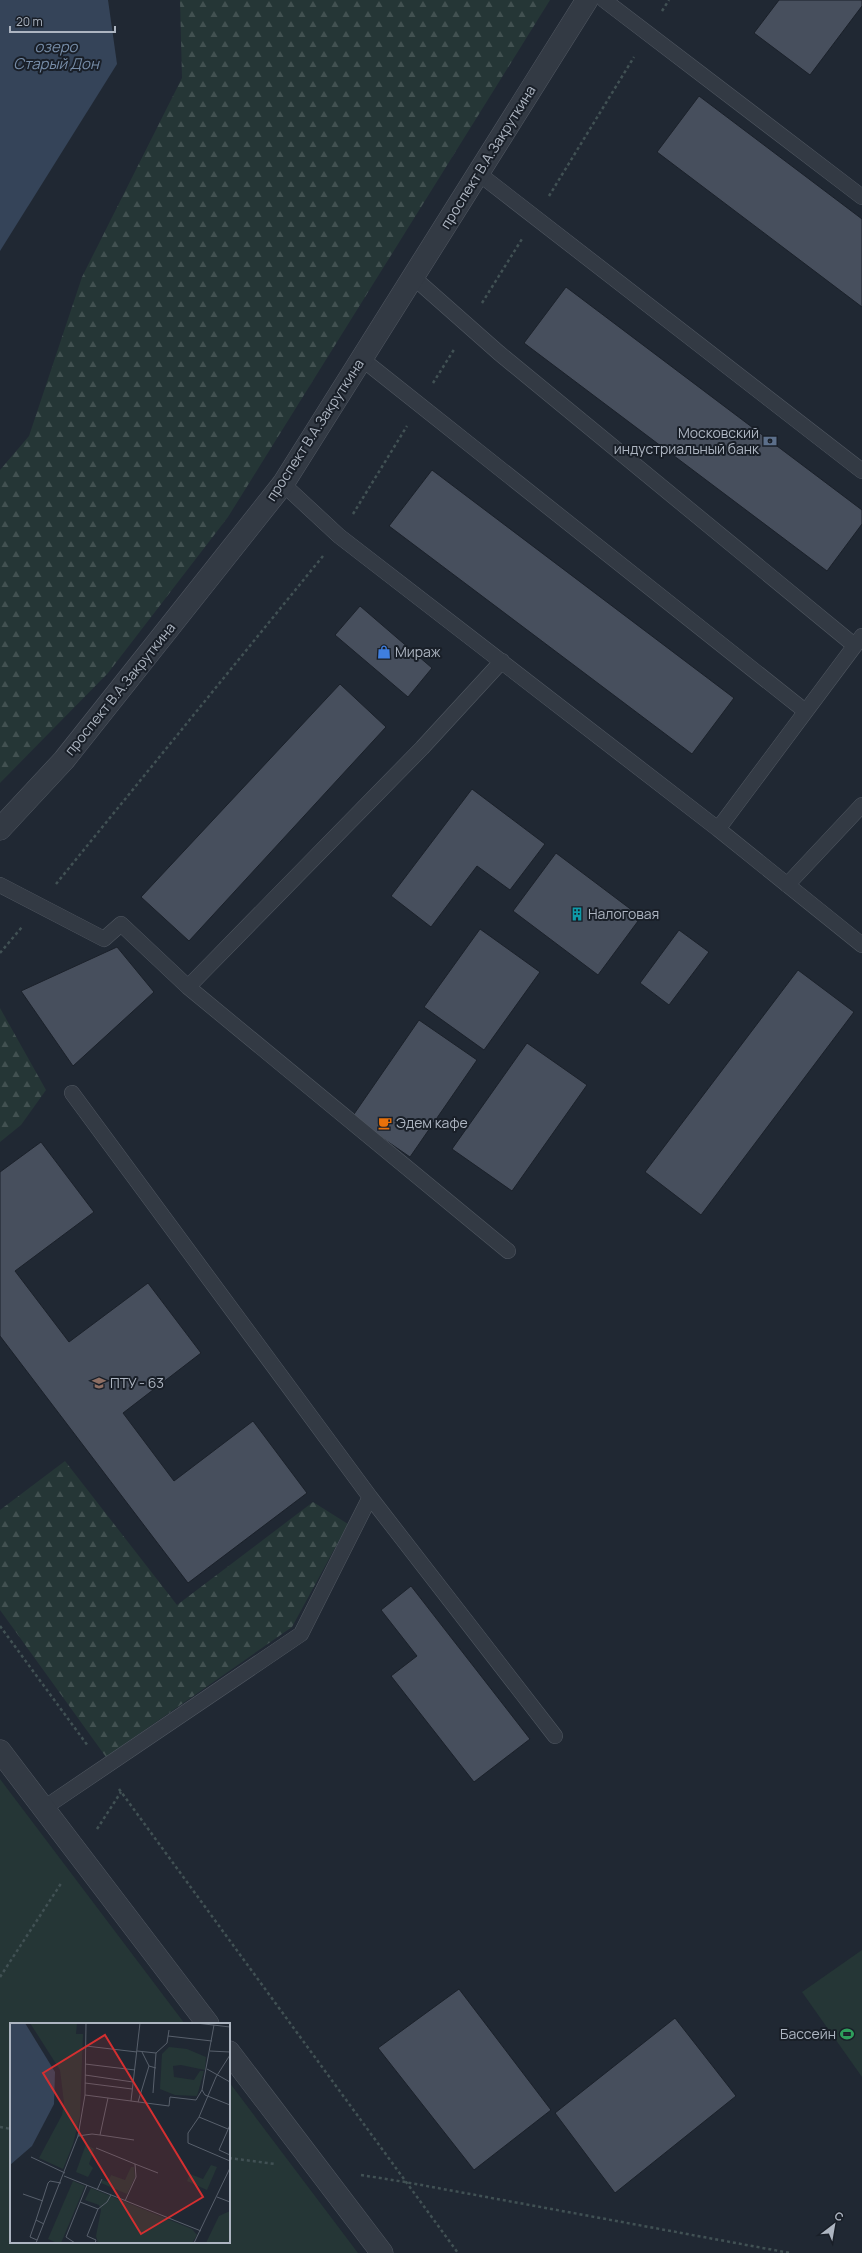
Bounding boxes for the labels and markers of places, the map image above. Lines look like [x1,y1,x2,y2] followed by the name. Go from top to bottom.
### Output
[614,423,760,458] place label: Московский индустриальный банк
[762,433,778,449] bank icon: Московский индустриальный банк
[395,642,441,661] place label: Мираж
[376,644,392,660] shop icon: Мираж
[588,904,659,923] place label: Налоговая
[569,906,585,922] building icon: Налоговая
[396,1113,468,1132] place label: Эдем кафе
[377,1115,393,1131] cafe icon: Эдем кафе
[110,1373,164,1392] place label: ПТУ - 63
[91,1375,107,1391] school or university icon: ПТУ - 63
[780,2024,836,2043] place label: Бассейн
[839,2026,855,2042] sports icon: Бассейн

